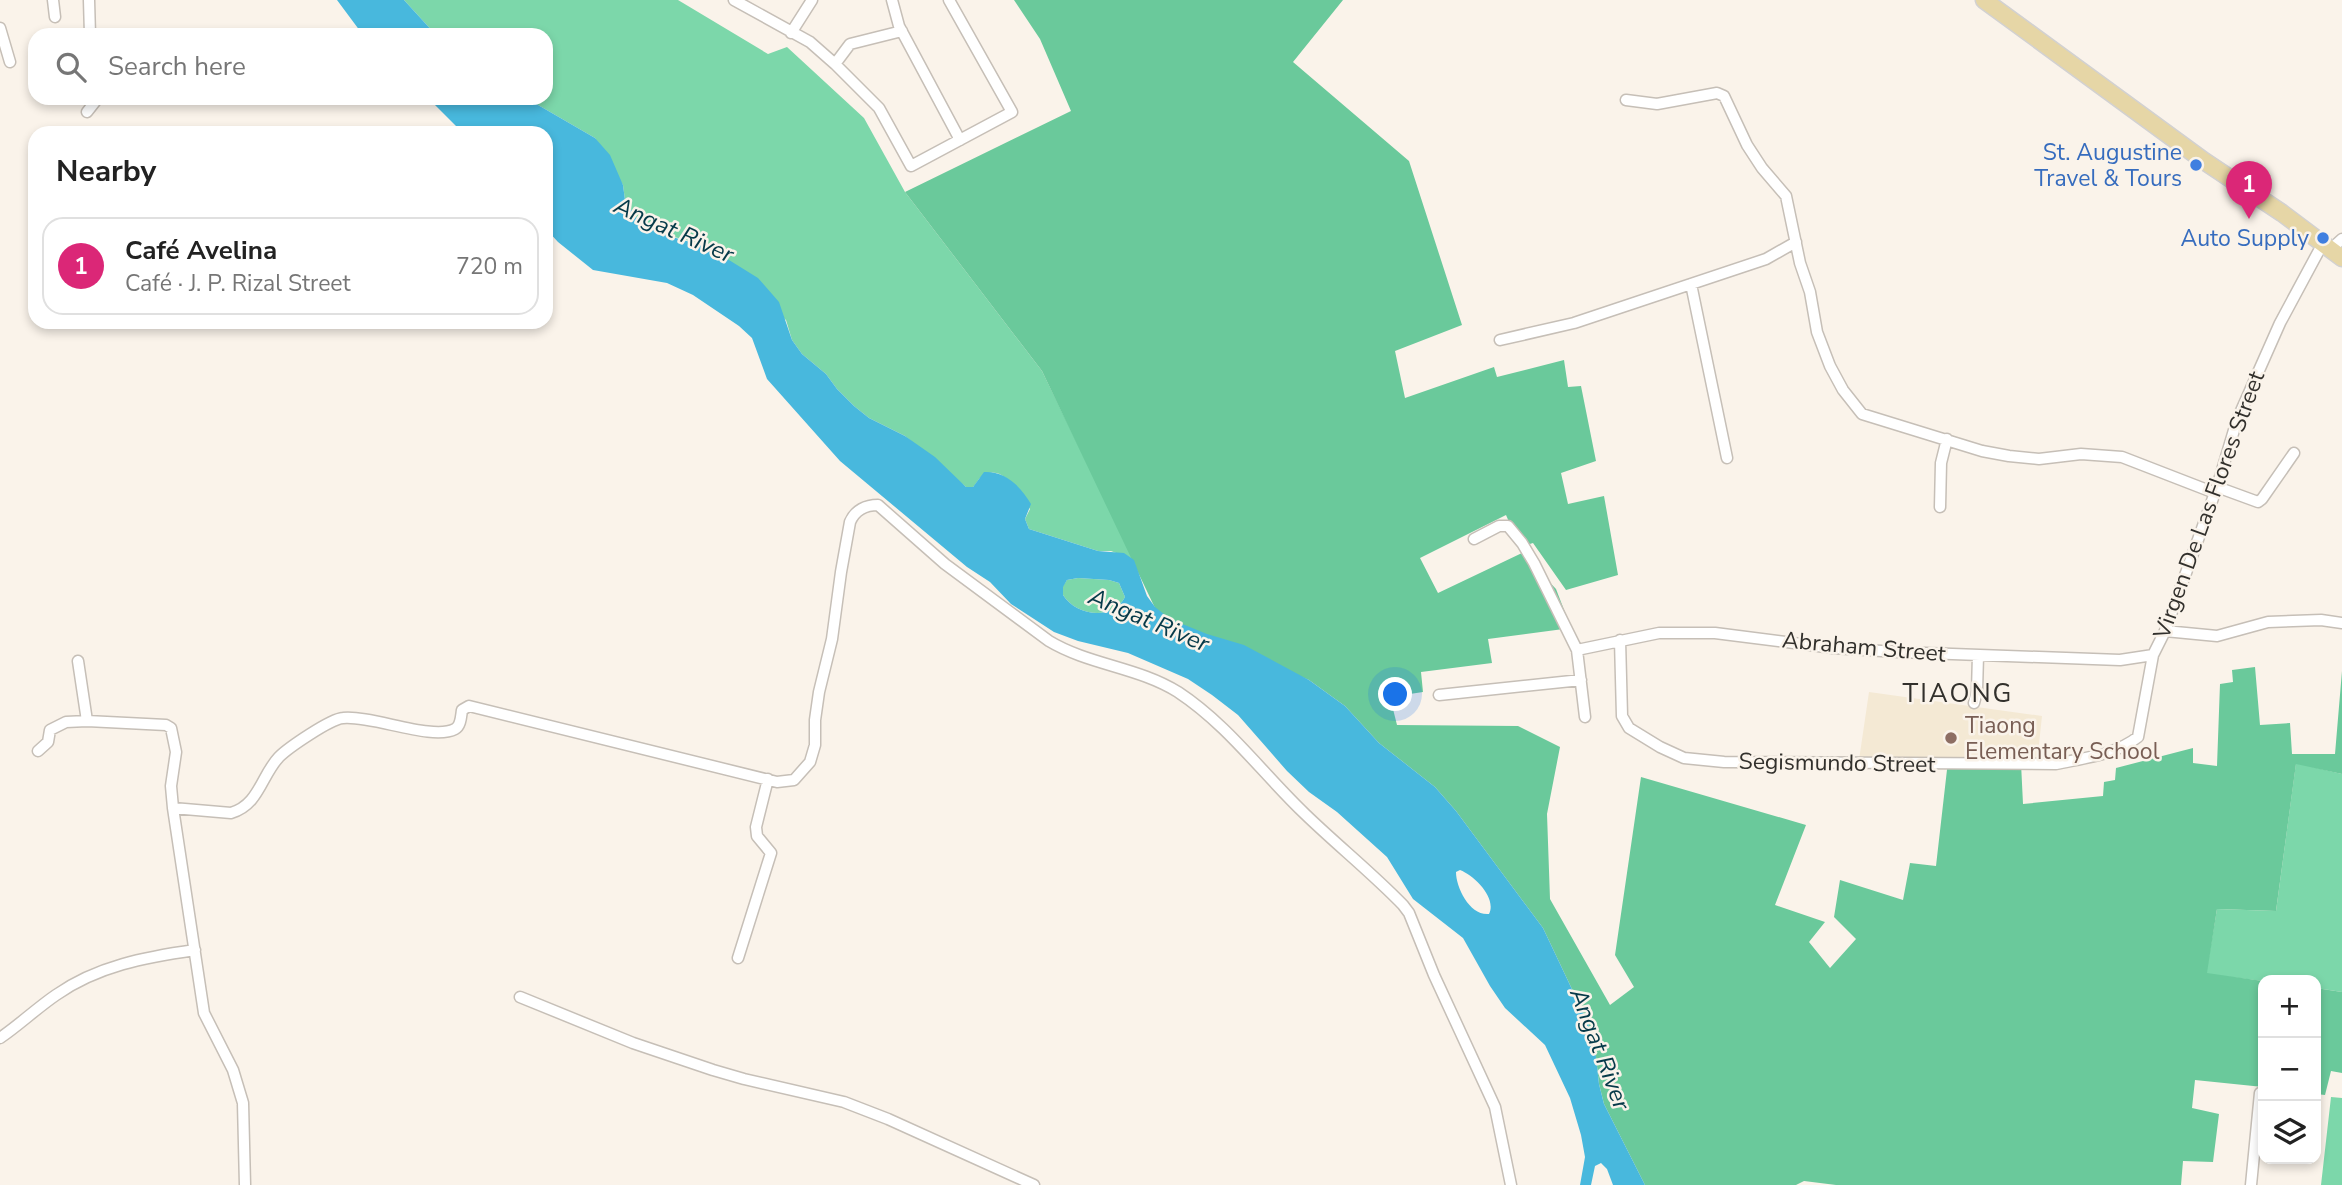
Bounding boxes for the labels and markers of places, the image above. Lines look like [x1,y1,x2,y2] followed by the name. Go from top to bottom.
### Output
[2034,137,2182,194] place label: St. Augustine Travel & Tours
[2188,157,2204,173] marker: St. Augustine Travel & Tours
[2226,161,2272,219] pin: 1
[2180,223,2309,254] place label: Auto Supply
[2315,230,2331,246] marker: Auto Supply
[1965,710,2160,767] place label: Tiaong Elementary School
[1943,730,1959,746] marker: Tiaong Elementary School

